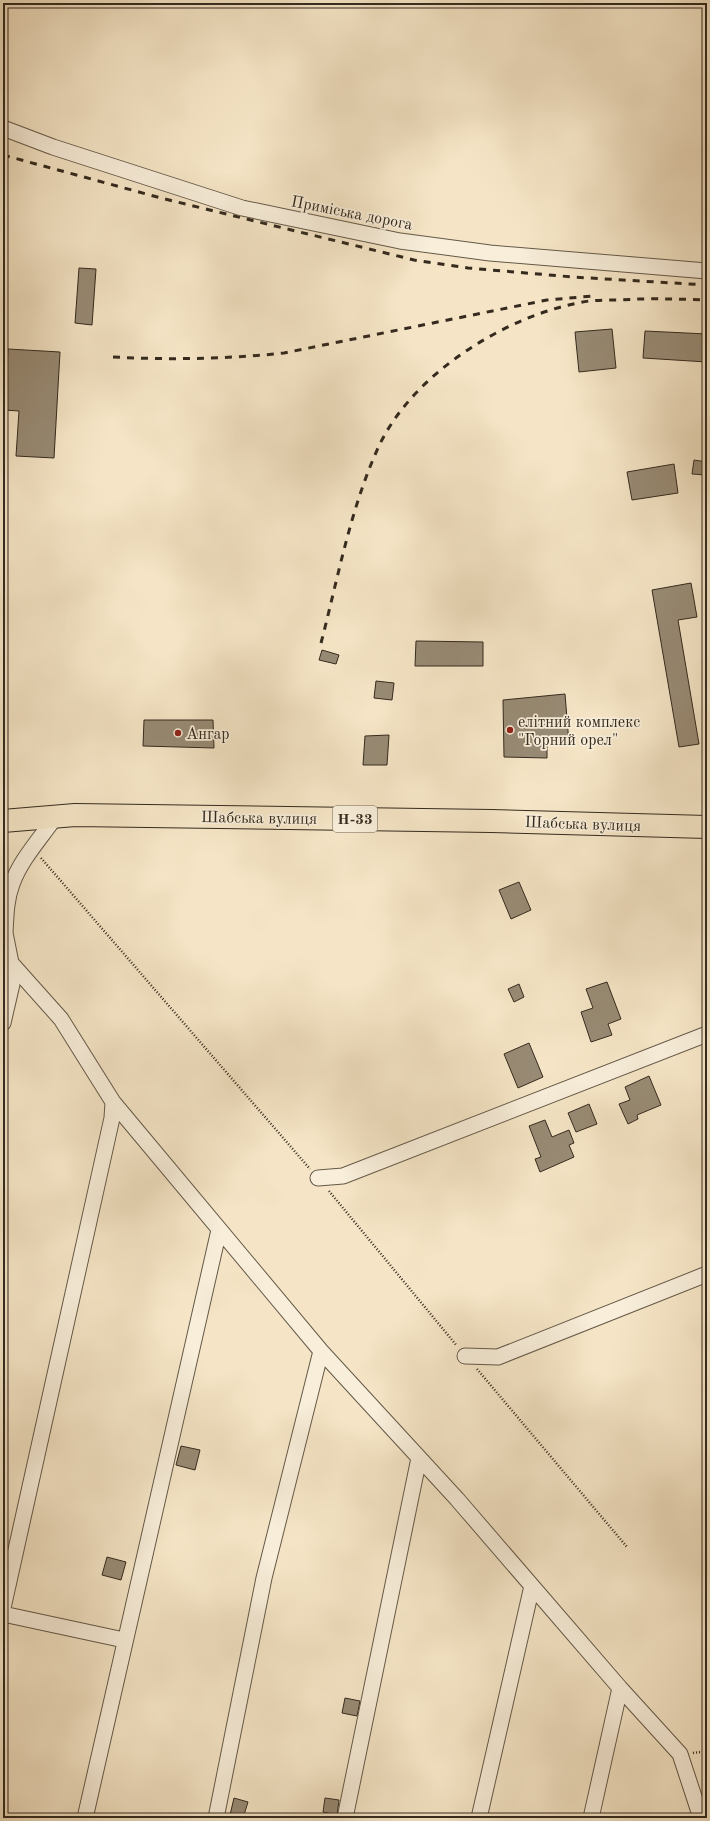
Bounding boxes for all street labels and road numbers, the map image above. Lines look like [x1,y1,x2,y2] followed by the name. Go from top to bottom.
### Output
[290,194,414,234] street label: Приміська дорога
[333,806,377,832] road number: Н-33
[201,810,317,828] street label: Шабська вулиця
[524,815,641,835] street label: Шабська вулиця

